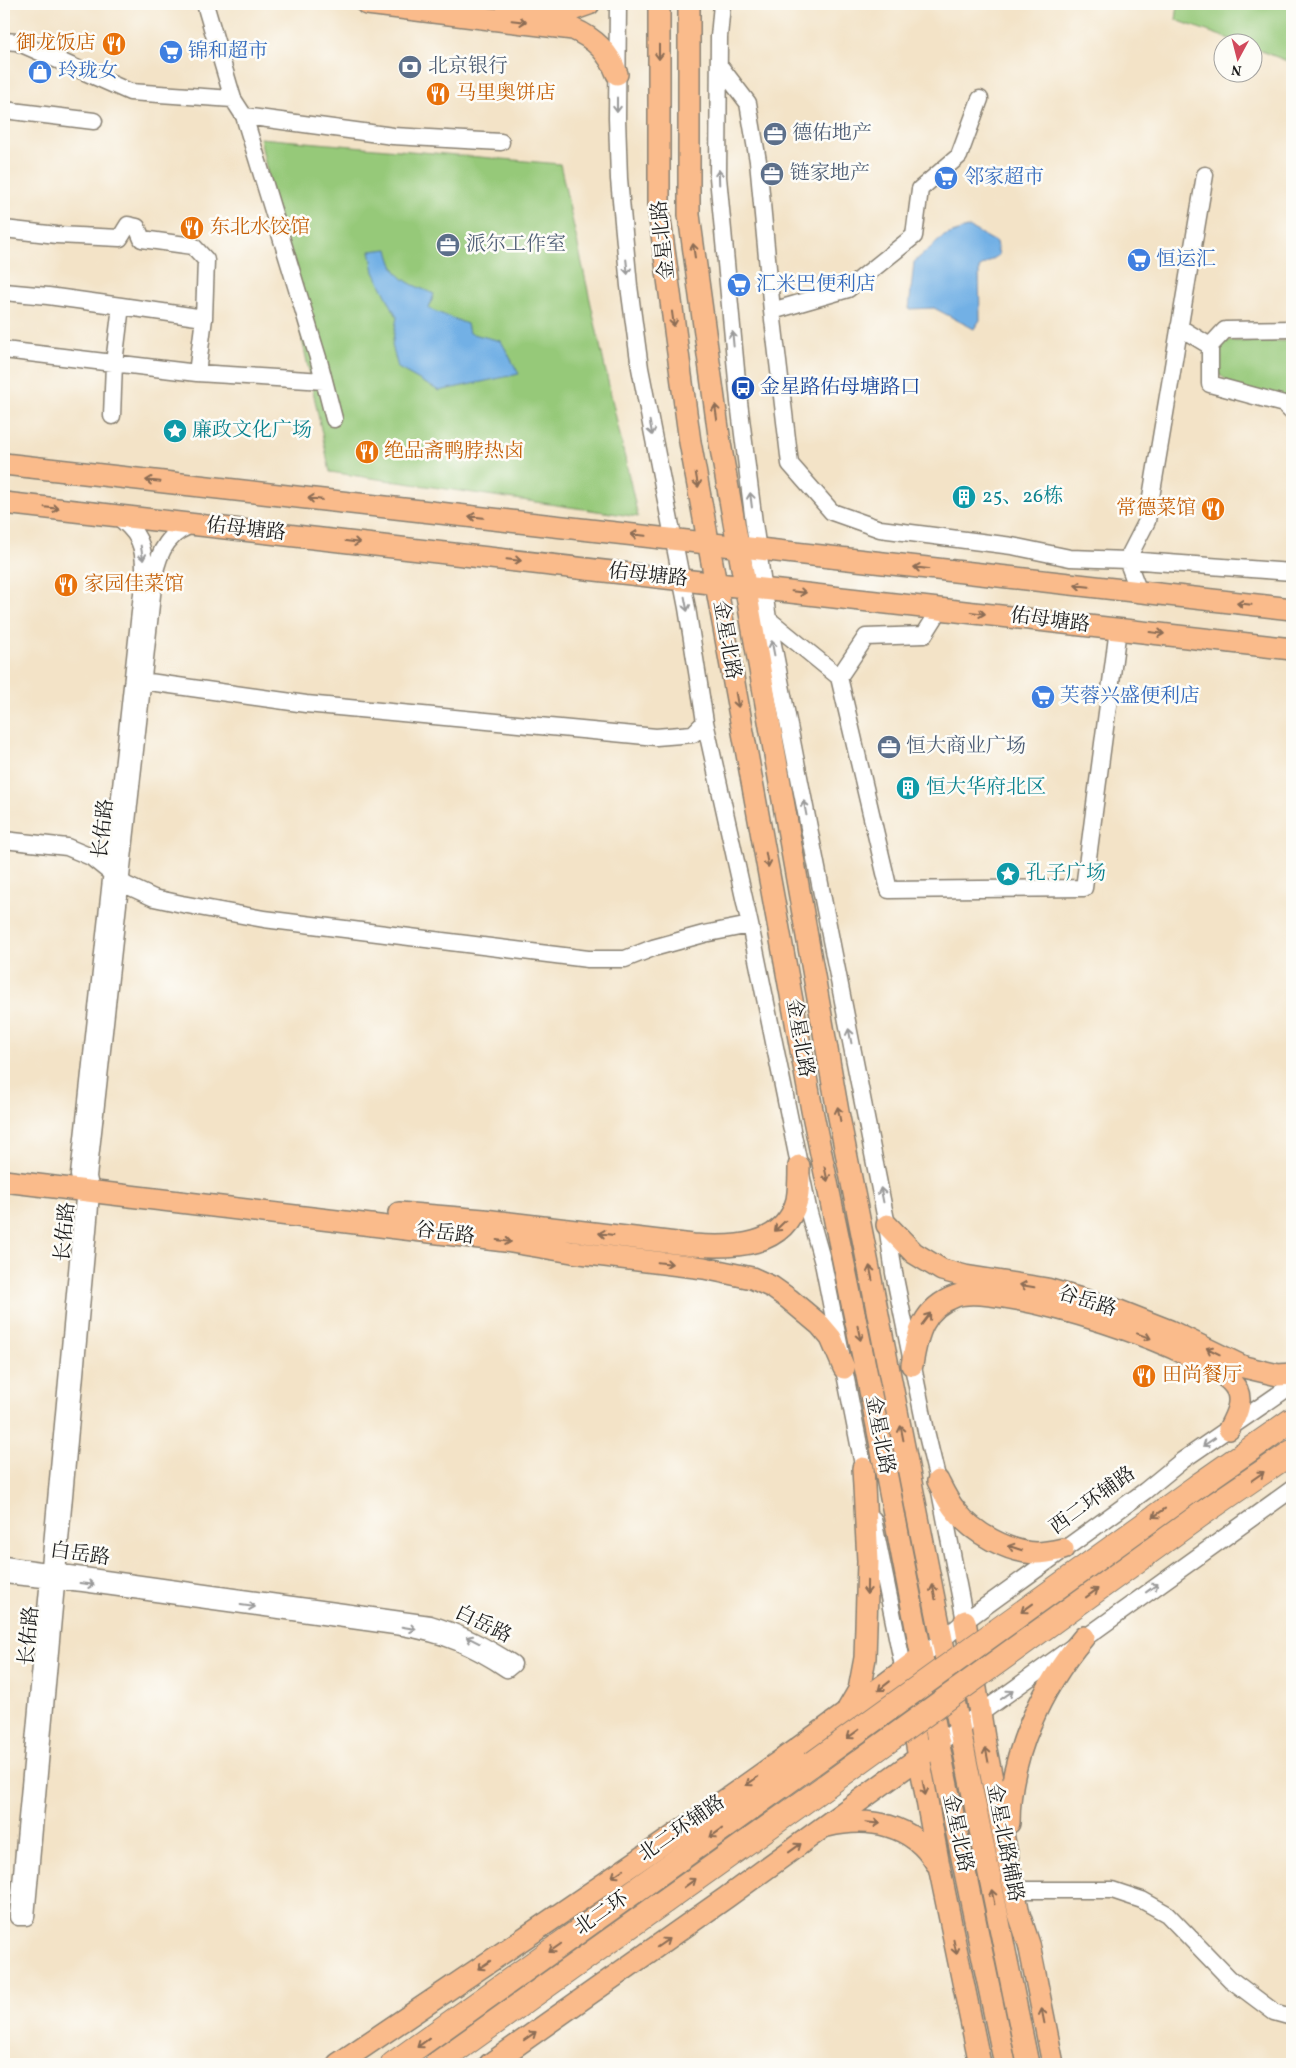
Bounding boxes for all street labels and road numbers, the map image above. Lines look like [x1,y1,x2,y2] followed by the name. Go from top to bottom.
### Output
[646,199,682,281] street label: 金星北路
[205,512,287,548] street label: 佑母塘路
[607,558,689,594] street label: 佑母塘路
[705,598,747,682] street label: 金星北路
[1009,602,1091,640] street label: 佑母塘路
[87,798,121,860] street label: 长佑路
[778,996,820,1080] street label: 金星北路
[49,1201,83,1263] street label: 长佑路
[414,1216,476,1252] street label: 谷岳路
[1054,1280,1120,1324] street label: 谷岳路
[858,1393,900,1477] street label: 金星北路
[1044,1460,1142,1542] street label: 西二环辅路
[48,1537,112,1573] street label: 白岳路
[450,1599,516,1651] street label: 白岳路
[13,1605,47,1667] street label: 长佑路
[979,1781,1029,1905] street label: 金星北路辅路
[633,1789,731,1869] street label: 北二环辅路
[935,1791,979,1875] street label: 金星北路
[569,1885,635,1943] street label: 北二环

